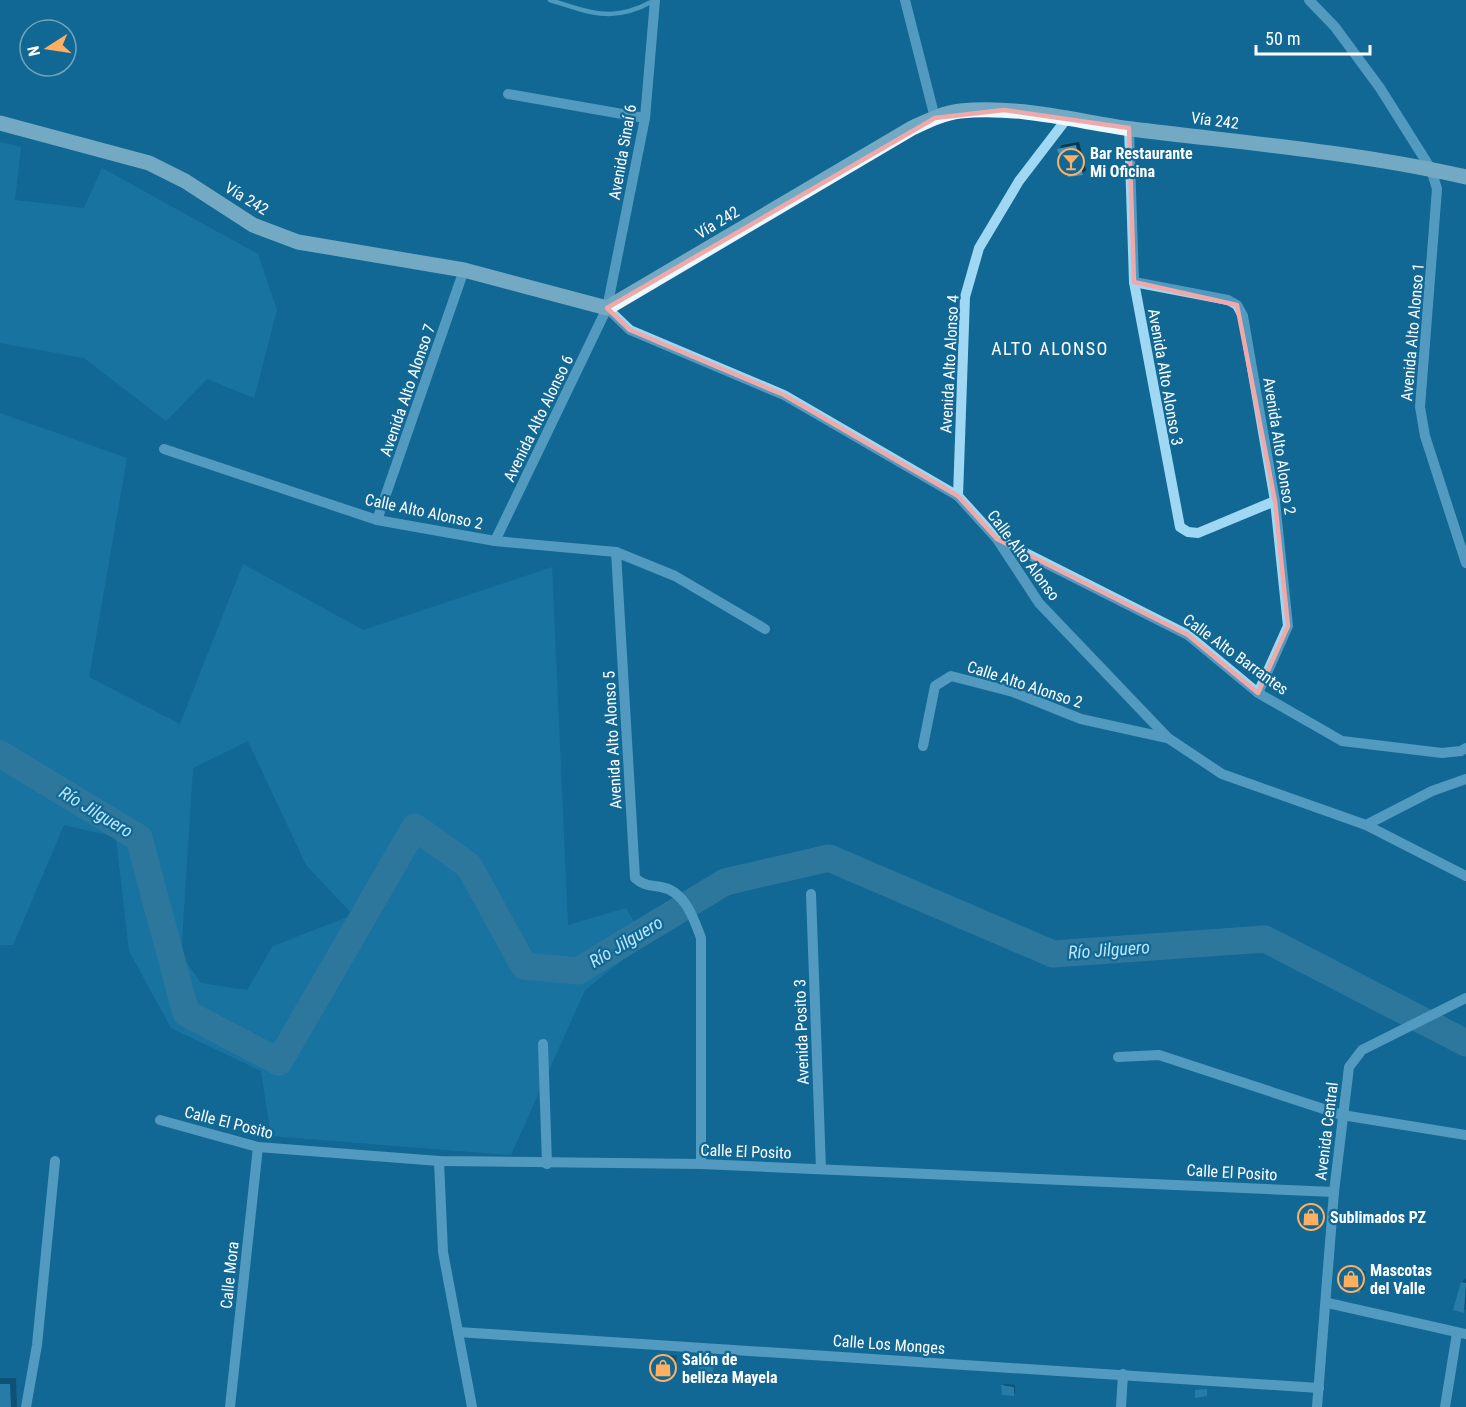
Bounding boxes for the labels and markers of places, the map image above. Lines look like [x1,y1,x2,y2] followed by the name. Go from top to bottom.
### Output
[1090,144,1193,181] place label: Bar Restaurante Mi Oficina
[1056,147,1086,177] bar icon: Bar Restaurante Mi Oficina
[1296,1202,1326,1232] shop icon: Sublimados PZ
[1330,1208,1426,1227] place label: Sublimados PZ
[1370,1261,1432,1298] place label: Mascotas del Valle
[1336,1264,1366,1294] shop icon: Mascotas del Valle
[682,1350,778,1387] place label: Salón de belleza Mayela
[648,1353,678,1383] shop icon: Salón de belleza Mayela

